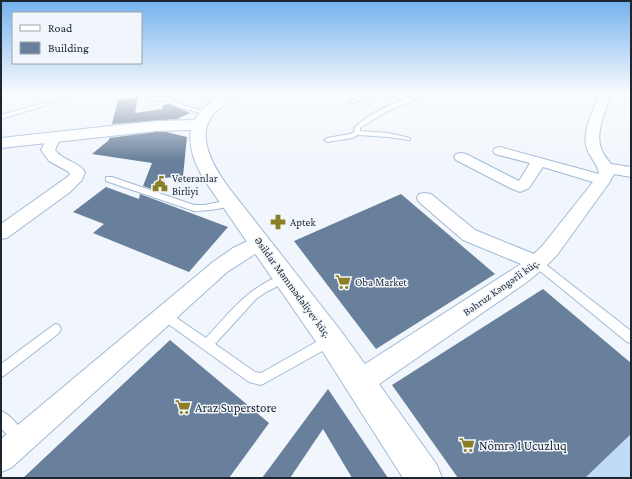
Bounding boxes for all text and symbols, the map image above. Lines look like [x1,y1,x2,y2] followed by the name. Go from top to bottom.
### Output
[12,12,142,64] legend
[48,21,73,35] text: Road
[48,41,89,55] text: Building
[172,172,218,198] place label: Veteranlar Birliyi
[151,175,169,193] public building icon: Veteranlar Birliyi
[269,213,287,231] pharmacy icon: Aptek
[290,216,316,229] place label: Aptek
[251,234,334,340] street label: Əsildar Məmmədəliyev küç.
[461,256,542,319] street label: Bəhruz Kəngərli küç.
[334,273,352,291] supermarket icon: Oba Market
[355,276,407,288] place label: Oba Market
[174,398,192,416] supermarket icon: Araz Superstore
[195,400,277,415] place label: Araz Superstore
[458,436,476,454] supermarket icon: Nömrə 1 Ucuzluq
[479,438,567,453] place label: Nömrə 1 Ucuzluq

